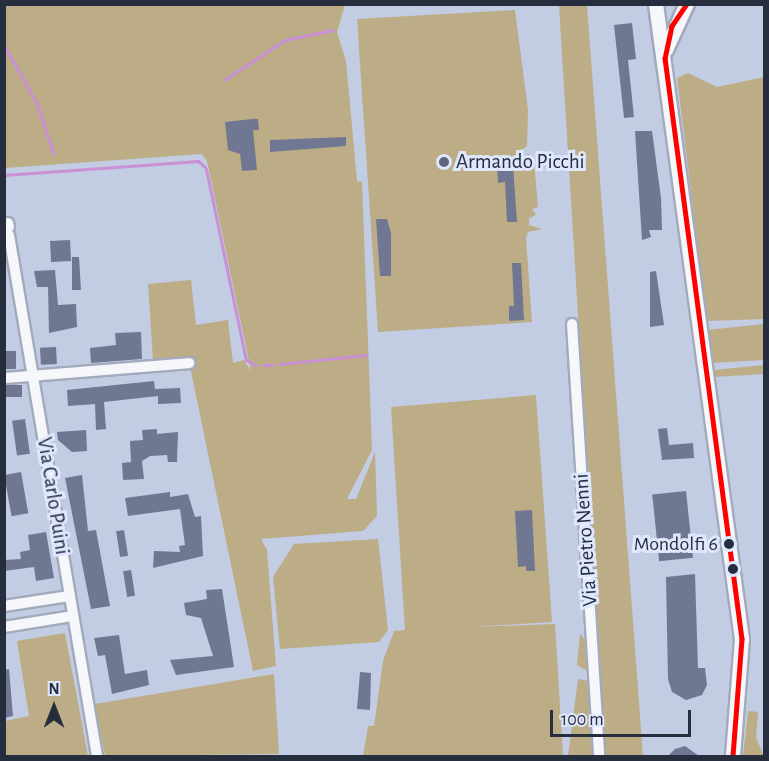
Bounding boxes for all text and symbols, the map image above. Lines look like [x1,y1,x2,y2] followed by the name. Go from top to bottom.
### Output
[456,149,585,175] place label: Armando Picchi
[437,155,451,169] marker: Armando Picchi
[31,435,75,557] street label: Via Carlo Puini
[569,473,603,607] street label: Via Pietro Nenni
[634,532,718,556] place label: Mondolfi 6
[723,538,735,550] marker: Mondolfi 6
[727,563,739,575] unlabelled marker
[24,677,84,737] north arrow
[48,681,60,697] text: N
[553,698,694,736] scale bar
[561,711,604,729] text: 100 m

